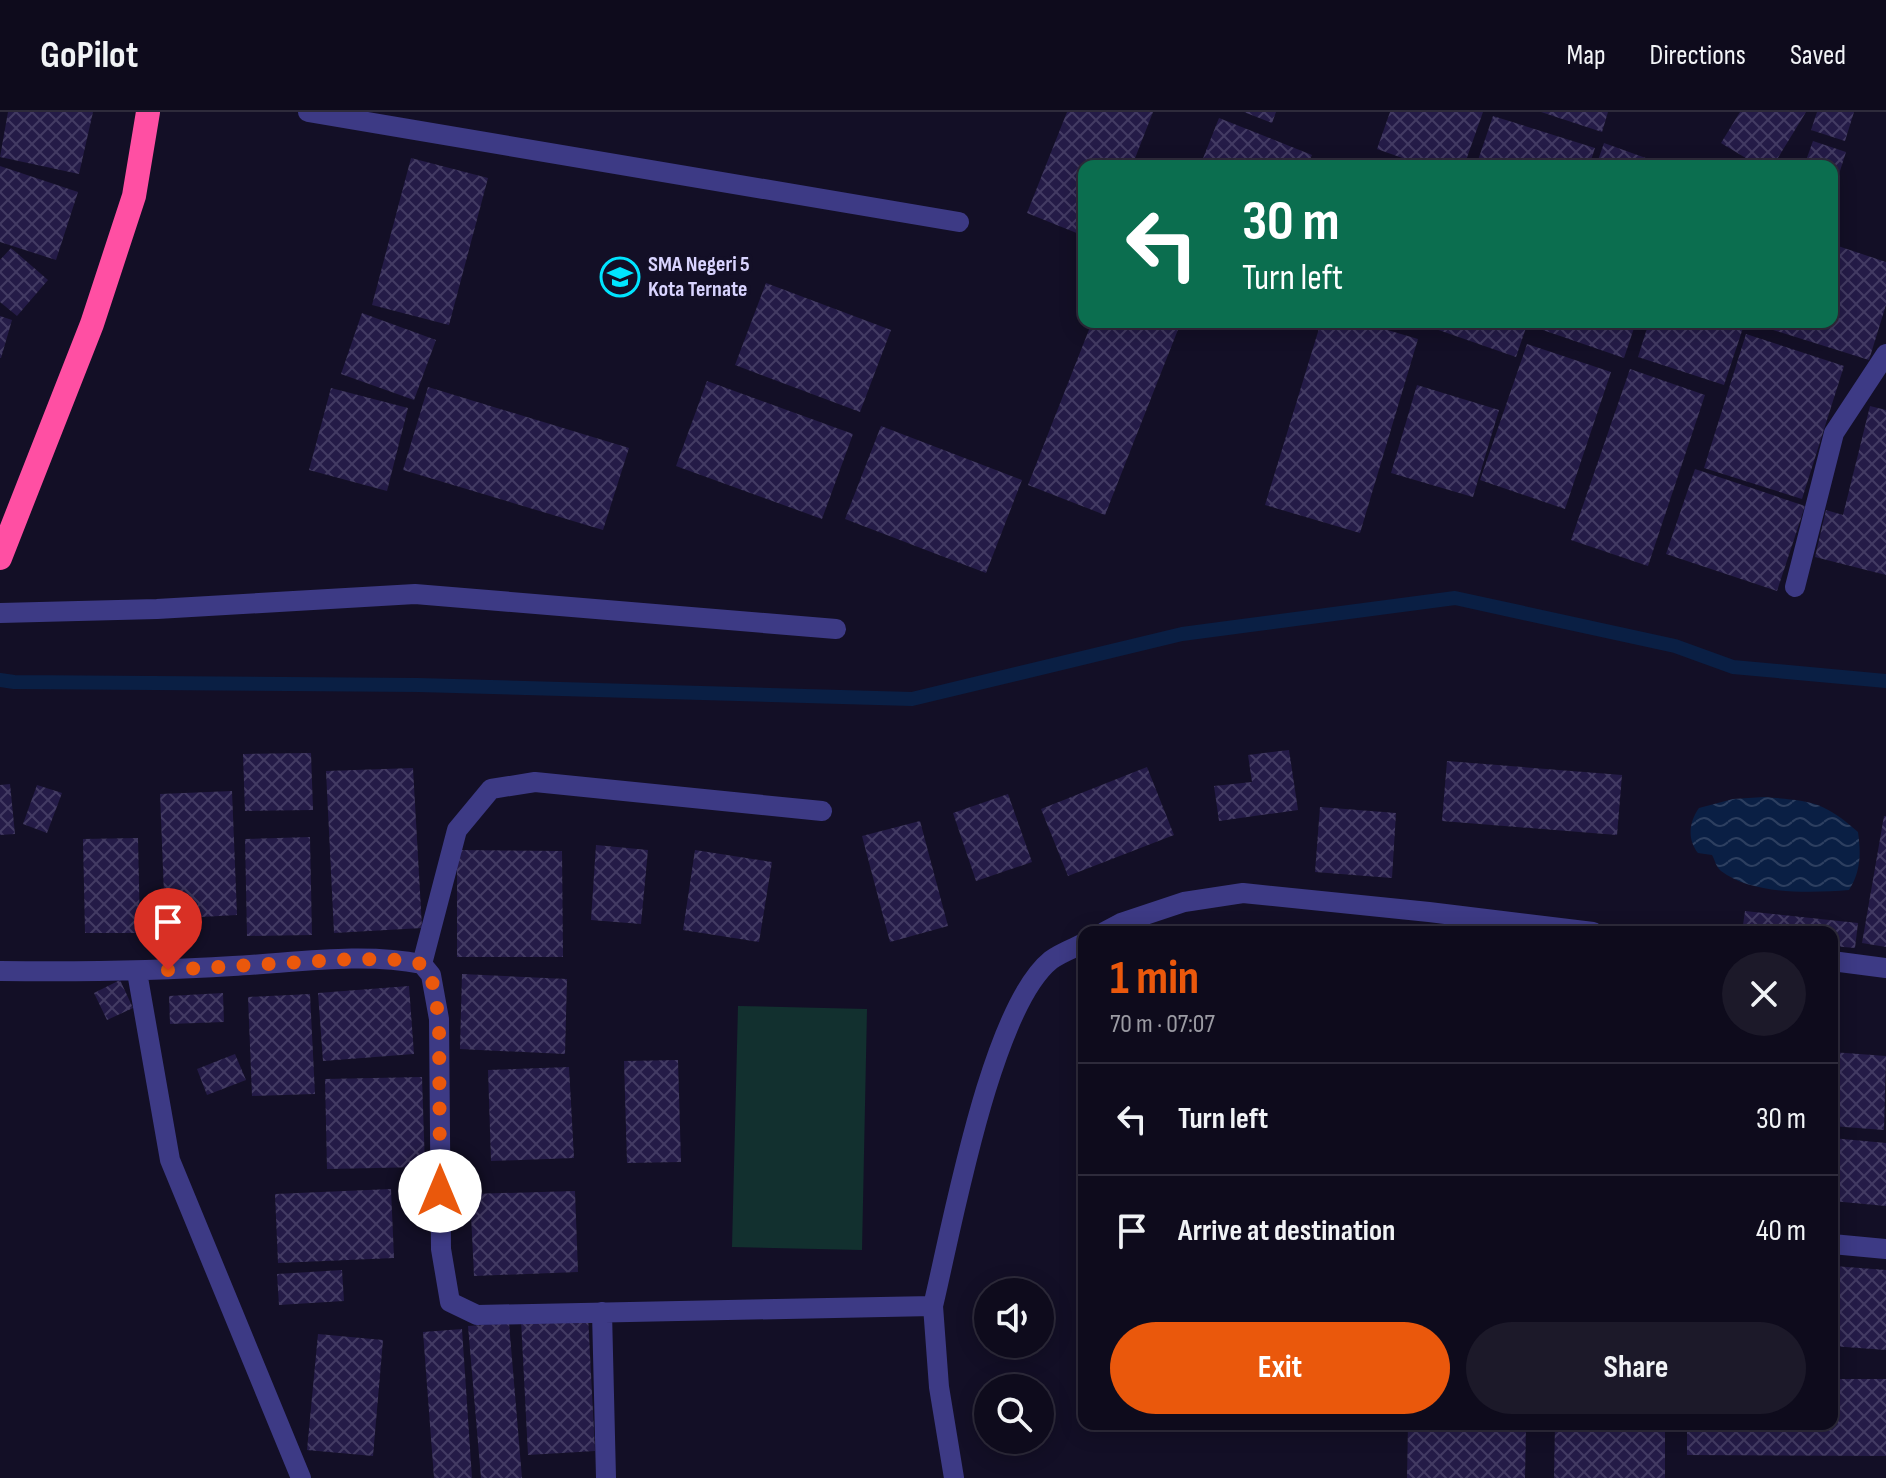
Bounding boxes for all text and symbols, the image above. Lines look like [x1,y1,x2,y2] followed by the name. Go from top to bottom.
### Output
[40,33,138,78] text: GoPilot
[1567,39,1606,72] text: Map
[1650,39,1746,72] text: Directions
[1790,39,1846,72] text: Saved
[1242,189,1340,256] text: 30 m
[1110,192,1214,296] icon: left
[648,251,750,303] place label: SMA Negeri 5 Kota Ternate
[599,256,641,298] school or university icon: SMA Negeri 5 Kota Ternate
[1242,257,1343,300] text: Turn left
[134,888,202,970] pin
[146,900,190,944] icon: arrive
[1110,950,1199,1007] text: 1 min
[1722,952,1806,1036] button: close
[1110,1009,1215,1040] text: 70 m · 07:07
[1110,1097,1154,1141] icon: left
[1178,1101,1268,1137] text: Turn left
[1756,1101,1806,1137] text: 30 m
[398,1149,482,1233] position arrow
[1110,1209,1154,1253] icon: arrive
[1178,1213,1395,1249] text: Arrive at destination
[1756,1213,1806,1249] text: 40 m
[974,1278,1054,1454] map controls
[974,1278,1054,1358] button: sound
[1110,1322,1450,1414] button: Exit
[1466,1322,1806,1414] button: Share
[974,1374,1054,1454] button: search

